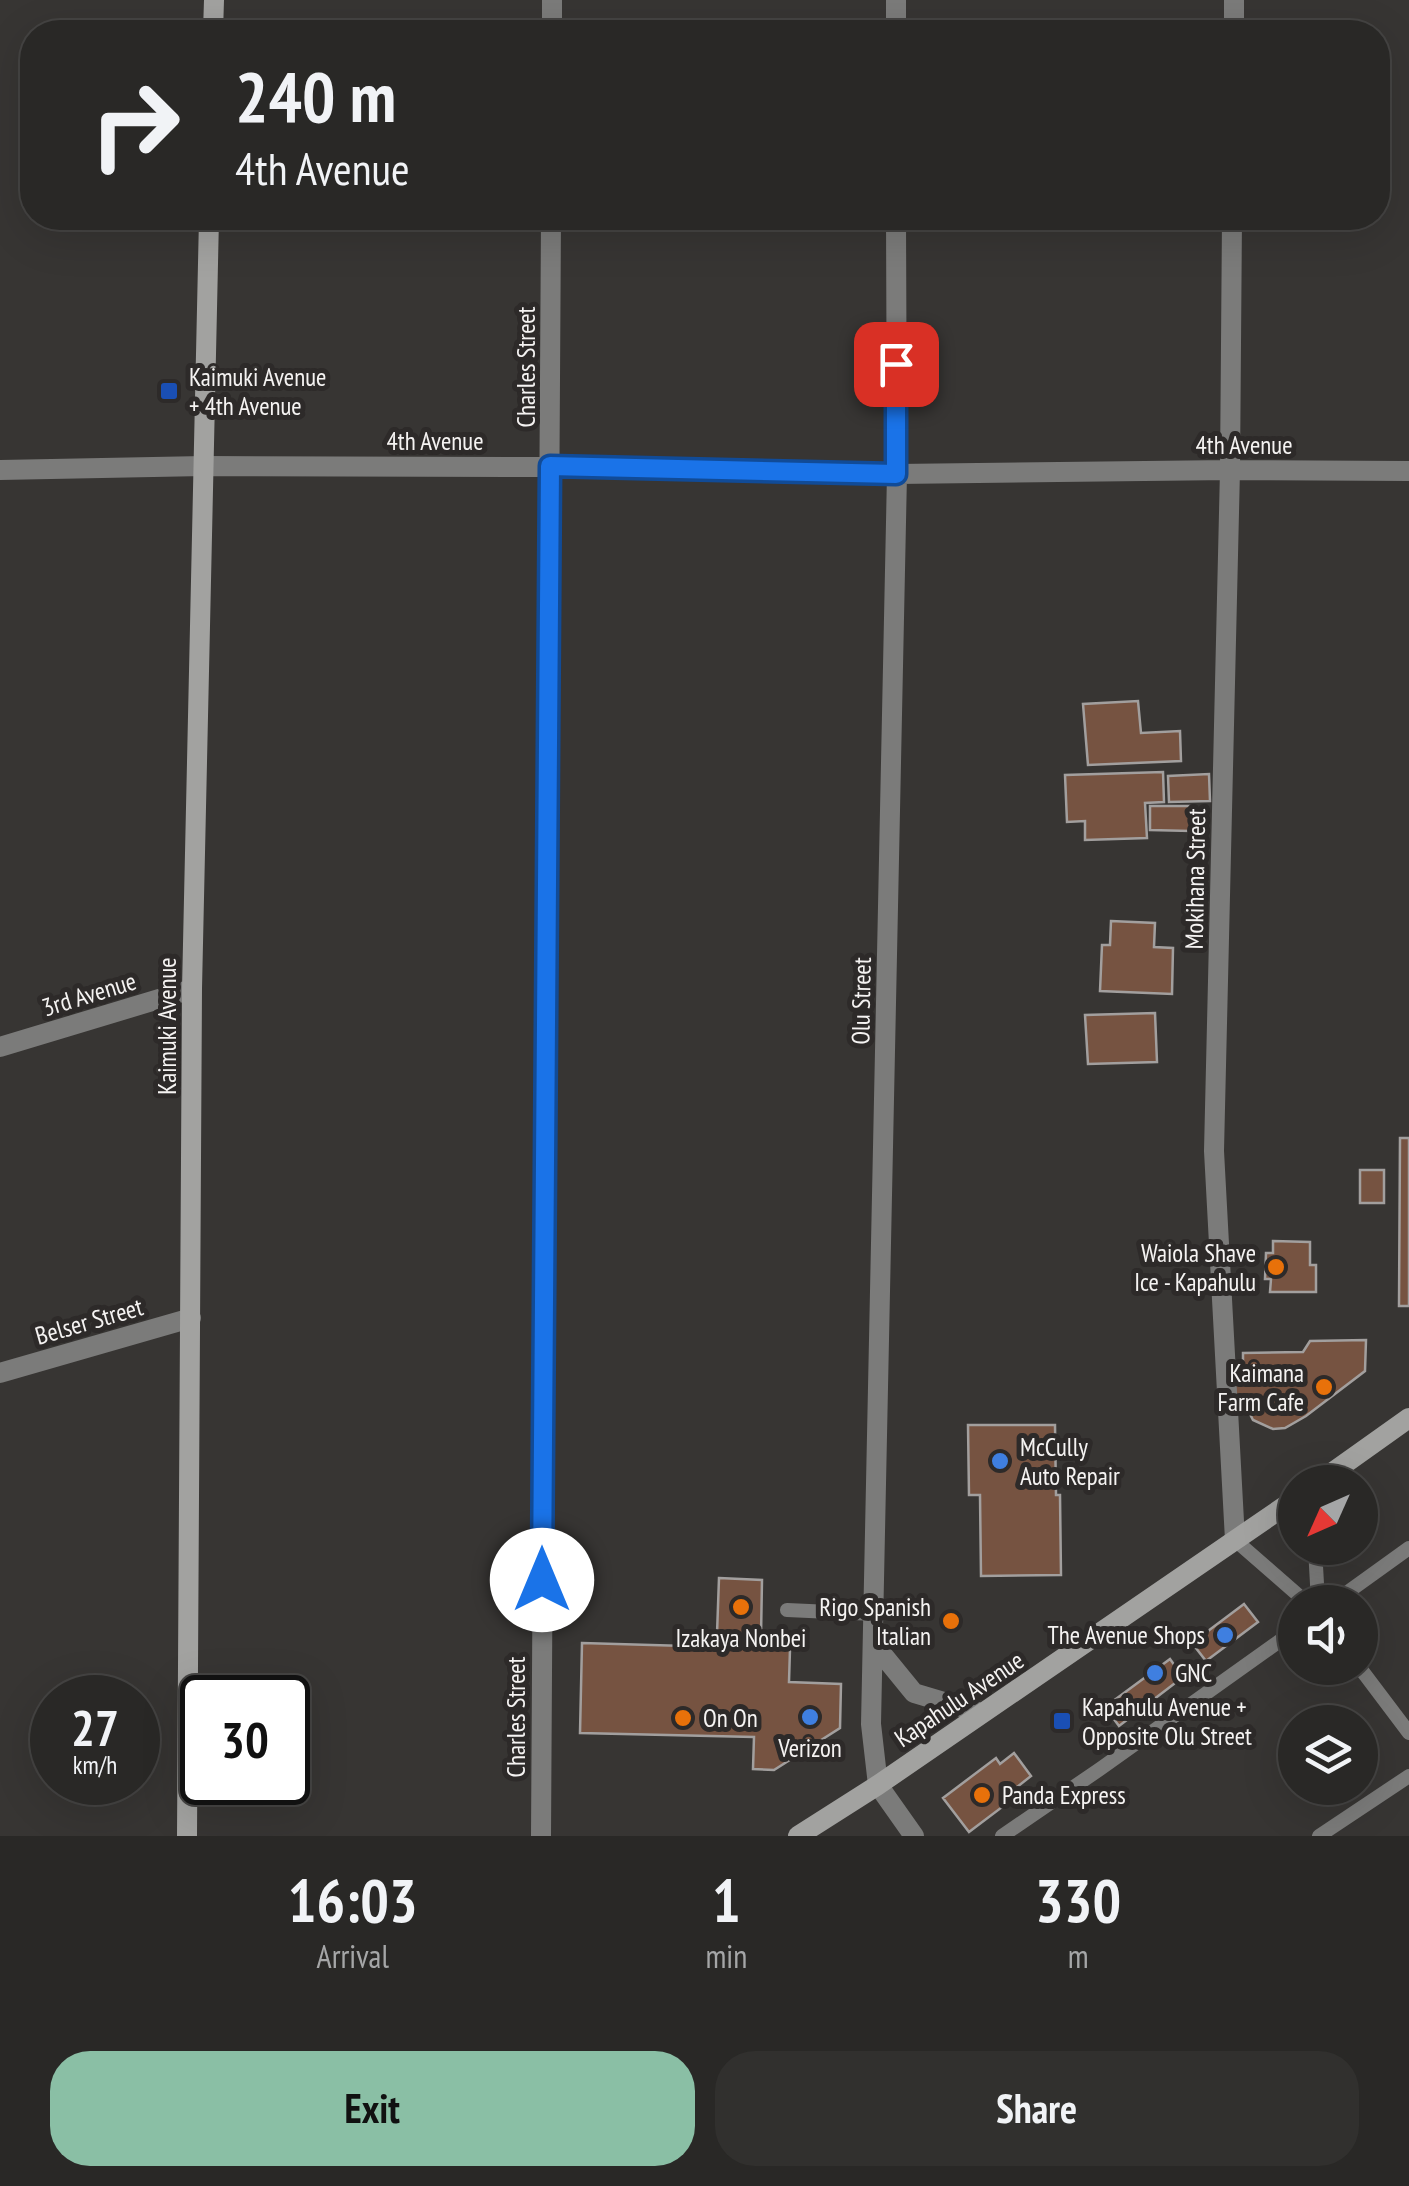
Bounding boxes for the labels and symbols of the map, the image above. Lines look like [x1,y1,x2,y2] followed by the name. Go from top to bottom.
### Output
[510,306,542,427] street label: Charles Street
[854,322,939,407] pin
[189,361,326,422] place label: Kaimuki Avenue + 4th Avenue
[158,380,180,402] marker: Kaimuki Avenue + 4th Avenue
[387,425,483,457] street label: 4th Avenue
[1196,429,1292,461] street label: 4th Avenue
[1178,808,1212,950] street label: Mokihana Street
[151,957,183,1095] street label: Kaimuki Avenue
[844,957,878,1045] street label: Olu Street
[38,965,140,1023] street label: 3rd Avenue
[1134,1237,1256,1298] place label: Waiola Shave Ice - Kapahulu
[1265,1256,1287,1278] marker: Waiola Shave Ice - Kapahulu
[31,1290,147,1352] street label: Belser Street
[1218,1357,1304,1418] place label: Kaimana Farm Cafe
[1313,1376,1335,1398] marker: Kaimana Farm Cafe
[1020,1431,1120,1492] place label: McCully Auto Repair
[989,1450,1011,1472] marker: McCully Auto Repair
[1278,1465,1378,1565] north arrow
[490,1528,594,1632] position arrow
[819,1591,931,1652] place label: Rigo Spanish Italian
[730,1596,752,1618] marker: Izakaya Nonbei
[940,1610,962,1632] marker: Rigo Spanish Italian
[1048,1619,1205,1651] place label: The Avenue Shops
[675,1622,807,1654] place label: Izakaya Nonbei
[1214,1624,1236,1646] marker: The Avenue Shops
[888,1644,1030,1754] street label: Kapahulu Avenue
[500,1656,532,1777] street label: Charles Street
[1175,1657,1212,1689] place label: GNC
[1144,1662,1166,1684] marker: GNC
[180,1675,310,1805] speed limit sign: 30
[1082,1691,1252,1752] place label: Kapahulu Avenue + Opposite Olu Street
[703,1702,758,1734] place label: On On
[799,1706,821,1728] marker: Verizon
[672,1707,694,1729] marker: On On
[1051,1710,1073,1732] marker: Kapahulu Avenue + Opposite Olu Street
[777,1732,842,1764] place label: Verizon
[1002,1779,1126,1811] place label: Panda Express
[971,1784,993,1806] marker: Panda Express

